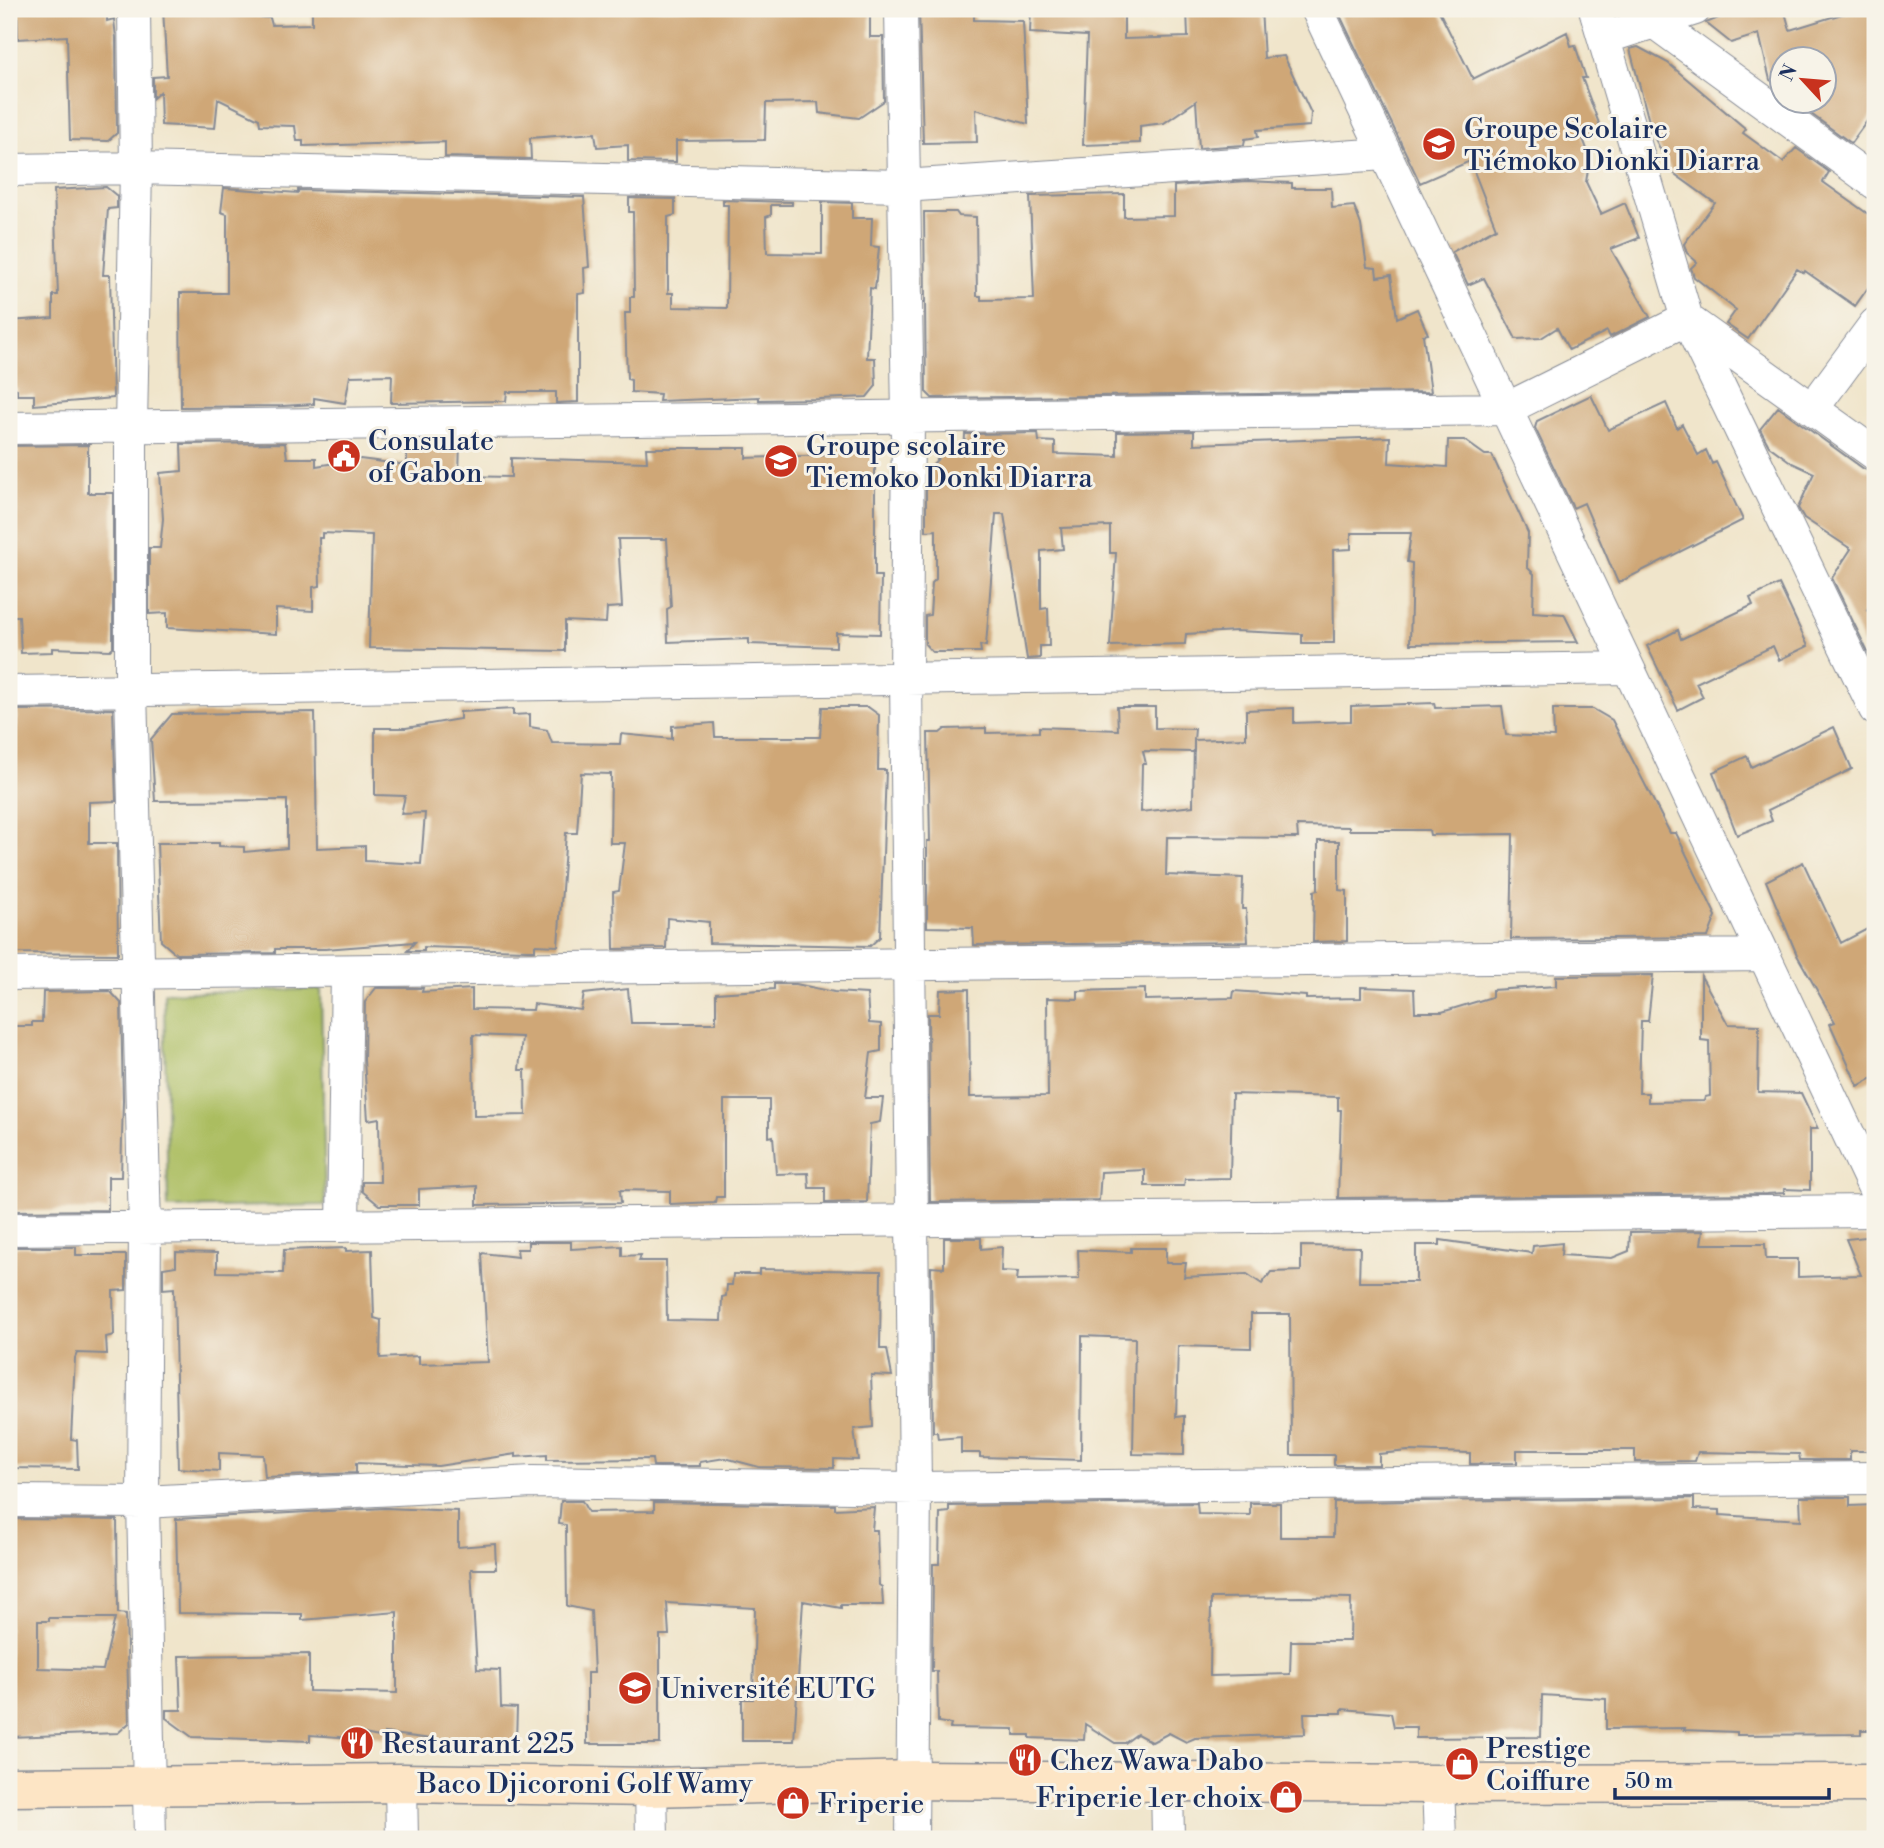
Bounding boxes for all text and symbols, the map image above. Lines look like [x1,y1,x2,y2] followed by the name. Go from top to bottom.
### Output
[1769,46,1839,116] north arrow
[1775,61,1803,85] text: N
[1464,112,1761,179] place label: Groupe Scolaire Tiémoko Dionki Diarra
[1420,125,1458,163] school or university icon: Groupe Scolaire Tiémoko Dionki Diarra
[368,424,494,491] place label: Consulate of Gabon
[806,429,1094,496] place label: Groupe scolaire Tiemoko Donki Diarra
[325,437,363,475] public building icon: Consulate of Gabon
[762,442,800,480] school or university icon: Groupe scolaire Tiemoko Donki Diarra
[616,1669,654,1707] school or university icon: Université EUTG
[660,1672,876,1707] place label: Université EUTG
[338,1724,376,1762] restaurant icon: Restaurant 225
[382,1727,574,1762] place label: Restaurant 225
[1486,1732,1591,1799] place label: Prestige Coiffure
[1006,1741,1044,1779] restaurant icon: Chez Wawa Dabo
[1050,1744,1264,1779] place label: Chez Wawa Dabo
[1443,1745,1481,1783] shop icon: Prestige Coiffure
[1615,1757,1828,1801] scale bar
[416,1767,753,1802] street label: Baco Djicoroni Golf Wamy
[1625,1769,1673,1795] text: 50 m
[1267,1778,1305,1816] shop icon: Friperie 1er choix
[1036,1781,1263,1816] place label: Friperie 1er choix
[774,1784,812,1822] shop icon: Friperie
[818,1787,924,1822] place label: Friperie

